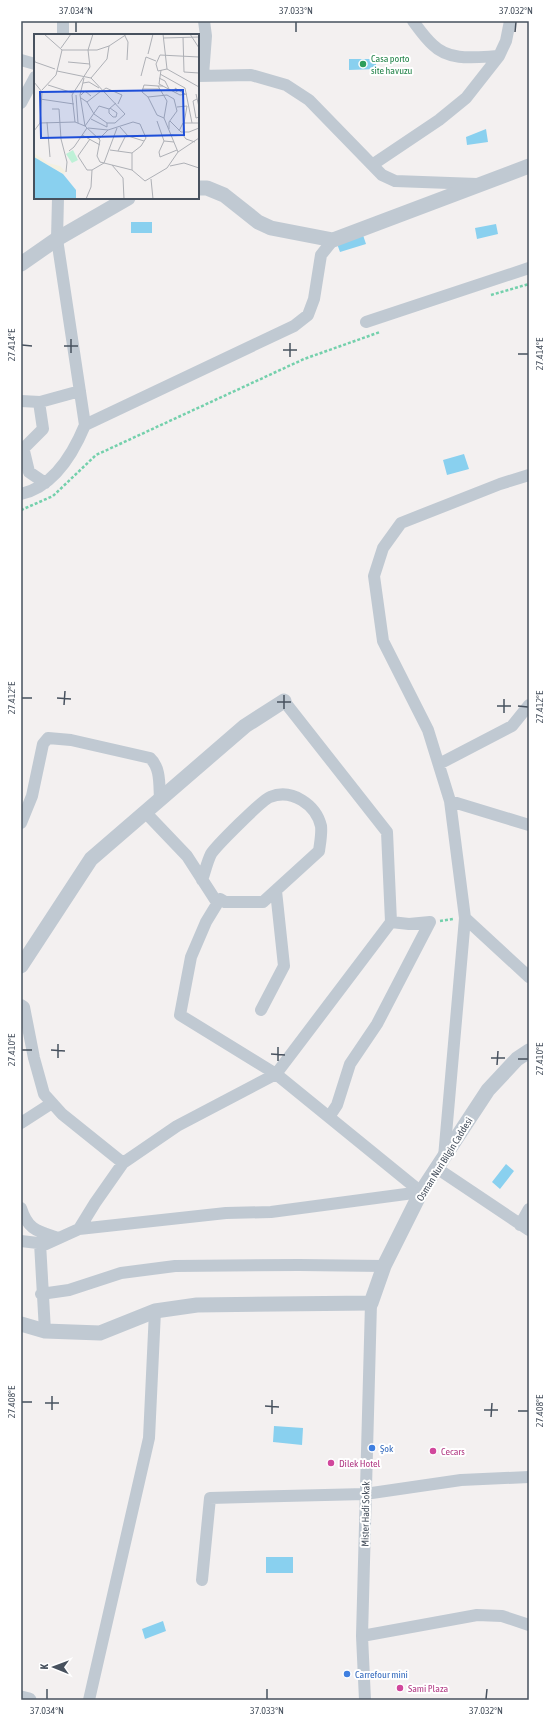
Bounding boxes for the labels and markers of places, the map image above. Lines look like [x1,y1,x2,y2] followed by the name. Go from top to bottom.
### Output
[371,53,413,76] place label: Casa porto site havuzu
[358,59,368,69] marker: Casa porto site havuzu
[367,1443,377,1453] marker: Şok
[380,1443,394,1454] place label: Şok
[428,1446,438,1456] marker: Cecars
[441,1446,465,1457] place label: Cecars
[326,1458,336,1468] marker: Dilek Hotel
[339,1458,381,1469] place label: Dilek Hotel
[342,1669,352,1679] marker: Carrefour mini
[355,1669,408,1680] place label: Carrefour mini
[395,1683,405,1693] marker: Sami Plaza
[408,1683,449,1694] place label: Sami Plaza

